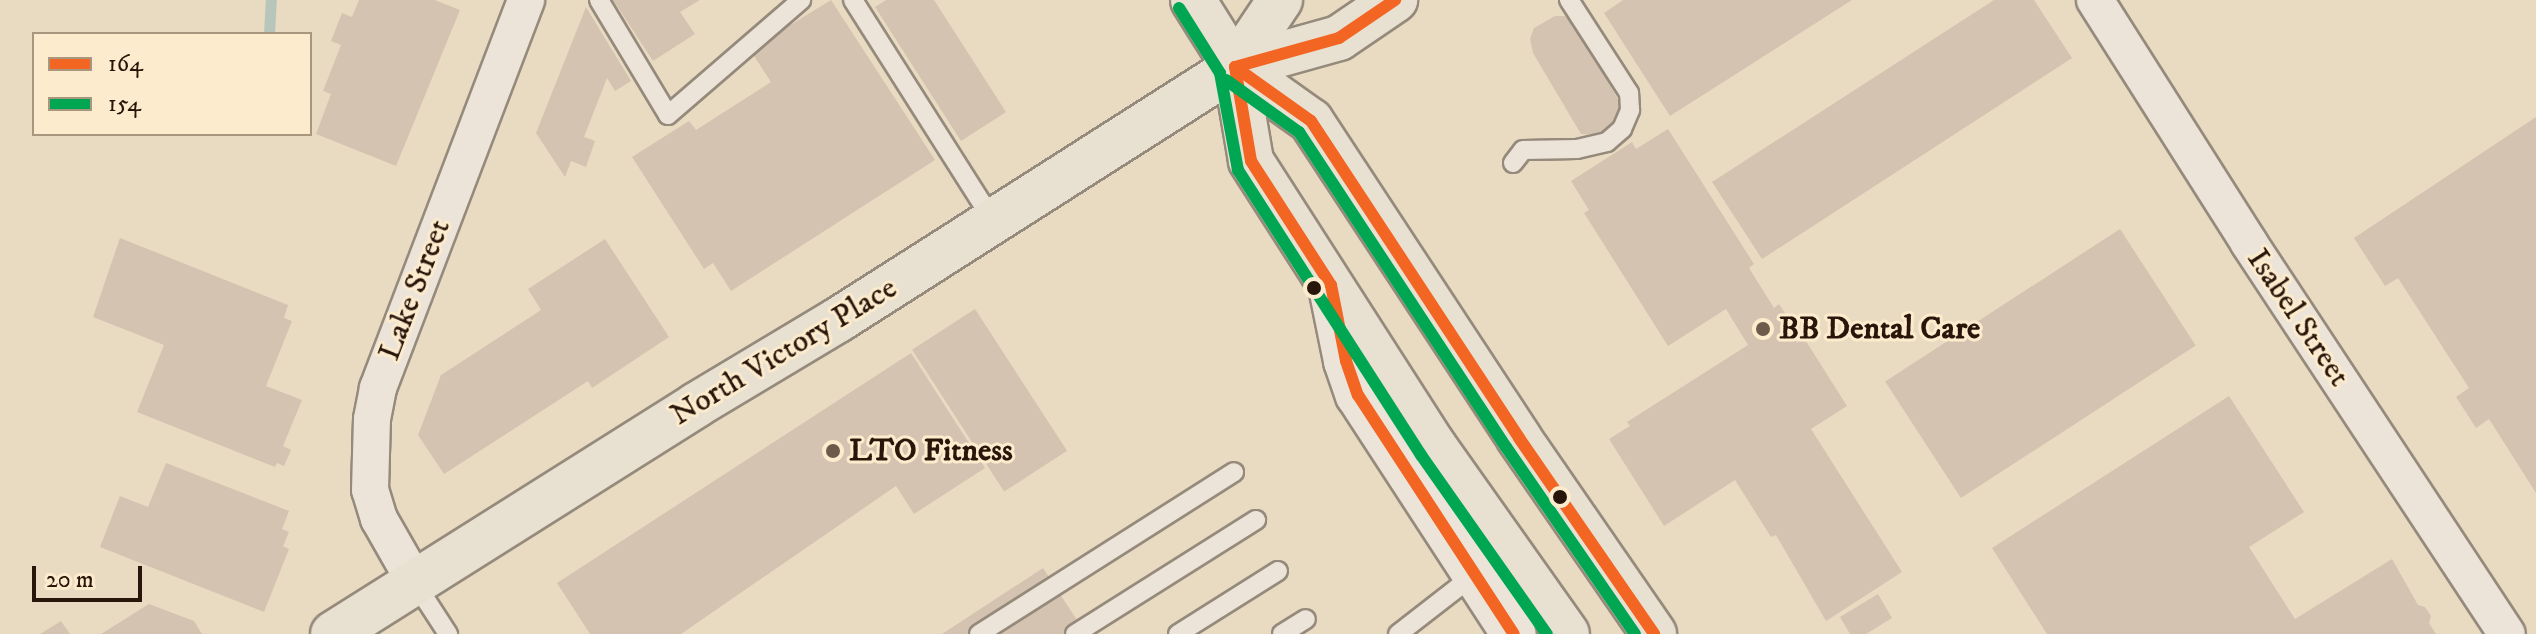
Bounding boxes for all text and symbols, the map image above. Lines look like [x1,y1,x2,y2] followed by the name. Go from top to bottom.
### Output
[32,32,312,136] legend
[108,49,143,79] text: 164
[108,89,141,119] text: 154
[371,214,459,366] street label: Lake Street
[2238,242,2358,394] street label: Isabel Street
[664,269,904,435] street label: North Victory Place
[1306,280,1322,296] unlabelled marker
[1779,310,1980,348] place label: BB Dental Care
[1754,320,1772,338] marker: BB Dental Care
[849,432,1013,470] place label: LTO Fitness
[824,442,842,460] marker: LTO Fitness
[1552,489,1568,505] unlabelled marker
[36,550,146,600] scale bar
[46,565,94,595] text: 20 m

